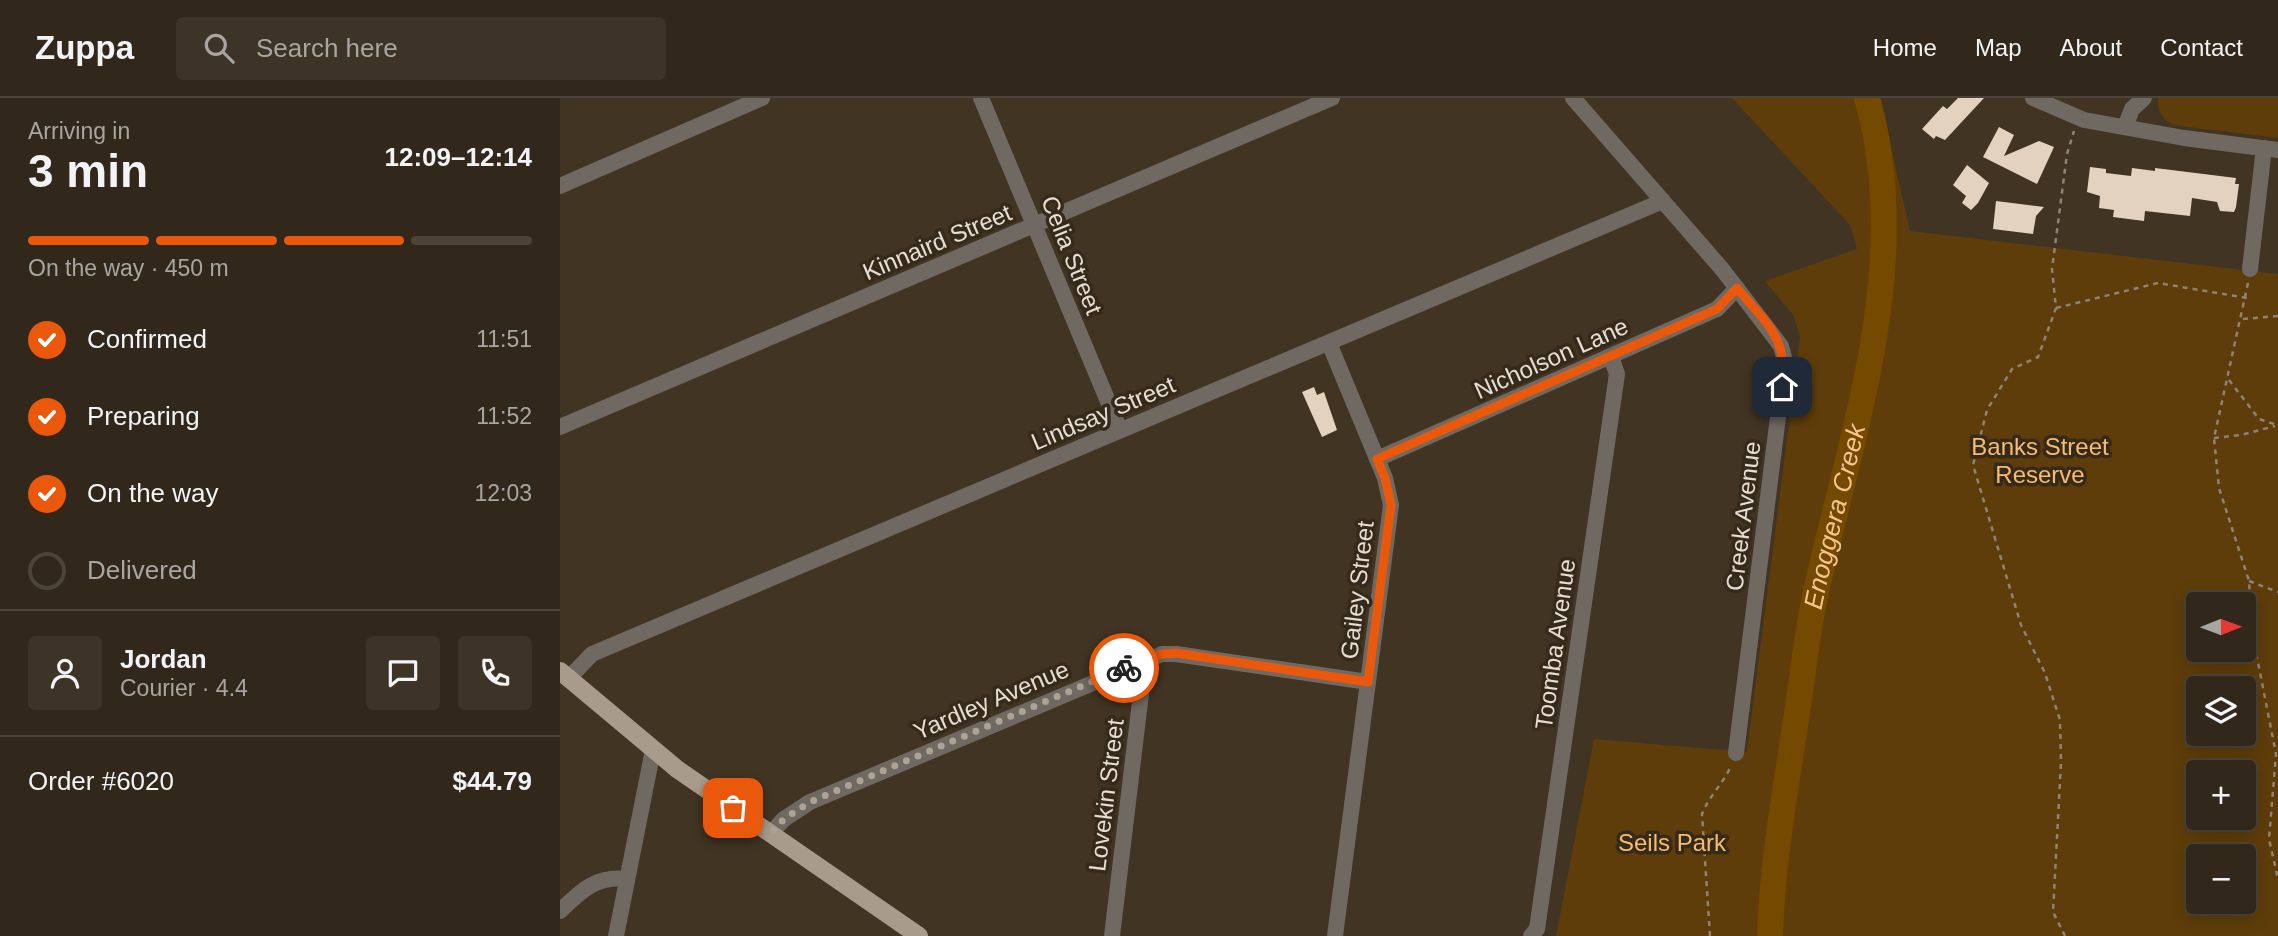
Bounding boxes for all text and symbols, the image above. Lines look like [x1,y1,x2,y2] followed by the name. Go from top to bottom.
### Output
[176,17,666,80] search box
[35,29,134,66] text: Zuppa
[200,29,238,67] icon: search
[256,33,398,63] text: Search here
[1873,34,1937,61] text: Home
[1975,34,2022,61] text: Map
[2060,34,2122,61] text: About
[2160,34,2243,61] text: Contact
[28,118,130,144] text: Arriving in
[385,142,532,172] text: 12:09–12:14
[28,145,148,197] text: 3 min
[1036,192,1108,318] street label: Celia Street
[859,198,1016,285] street label: Kinnaird Street
[28,255,229,281] text: On the way · 450 m
[1470,312,1632,404] street label: Nicholson Lane
[28,321,66,359] icon: check
[87,324,207,354] text: Confirmed
[476,326,532,352] text: 11:51
[1752,357,1812,417] pin
[1763,368,1801,406] icon: home
[1027,370,1179,455] street label: Lindsay Street
[28,398,66,436] icon: check
[87,401,200,431] text: Preparing
[476,403,532,429] text: 11:52
[1798,419,1872,612] water label: Enoggera Creek
[1971,433,2109,488] park label: Banks Street Reserve
[1720,440,1766,592] street label: Creek Avenue
[28,475,66,513] icon: check
[87,478,219,508] text: On the way
[474,480,532,506] text: 12:03
[1335,519,1379,660] street label: Gailey Street
[87,555,197,585] text: Delivered
[1530,557,1580,731] street label: Toomba Avenue
[2186,592,2256,662] north arrow
[2186,592,2256,914] map controls
[1089,633,1159,703] courier
[28,636,102,710] button: person
[366,636,440,710] button: chat
[458,636,532,710] button: phone
[120,644,207,674] text: Jordan
[1105,649,1143,687] icon: bike
[909,655,1073,745] street label: Yardley Avenue
[120,675,248,701] text: Courier · 4.4
[2186,676,2256,746] button: layers
[1083,717,1129,873] street label: Lovekin Street
[2186,760,2256,830] button: +
[28,766,174,796] text: Order #6020
[452,766,532,796] text: $44.79
[703,778,763,838] pin
[714,789,752,827] icon: bag
[1618,829,1727,856] park label: Seils Park
[2186,844,2256,914] button: −

